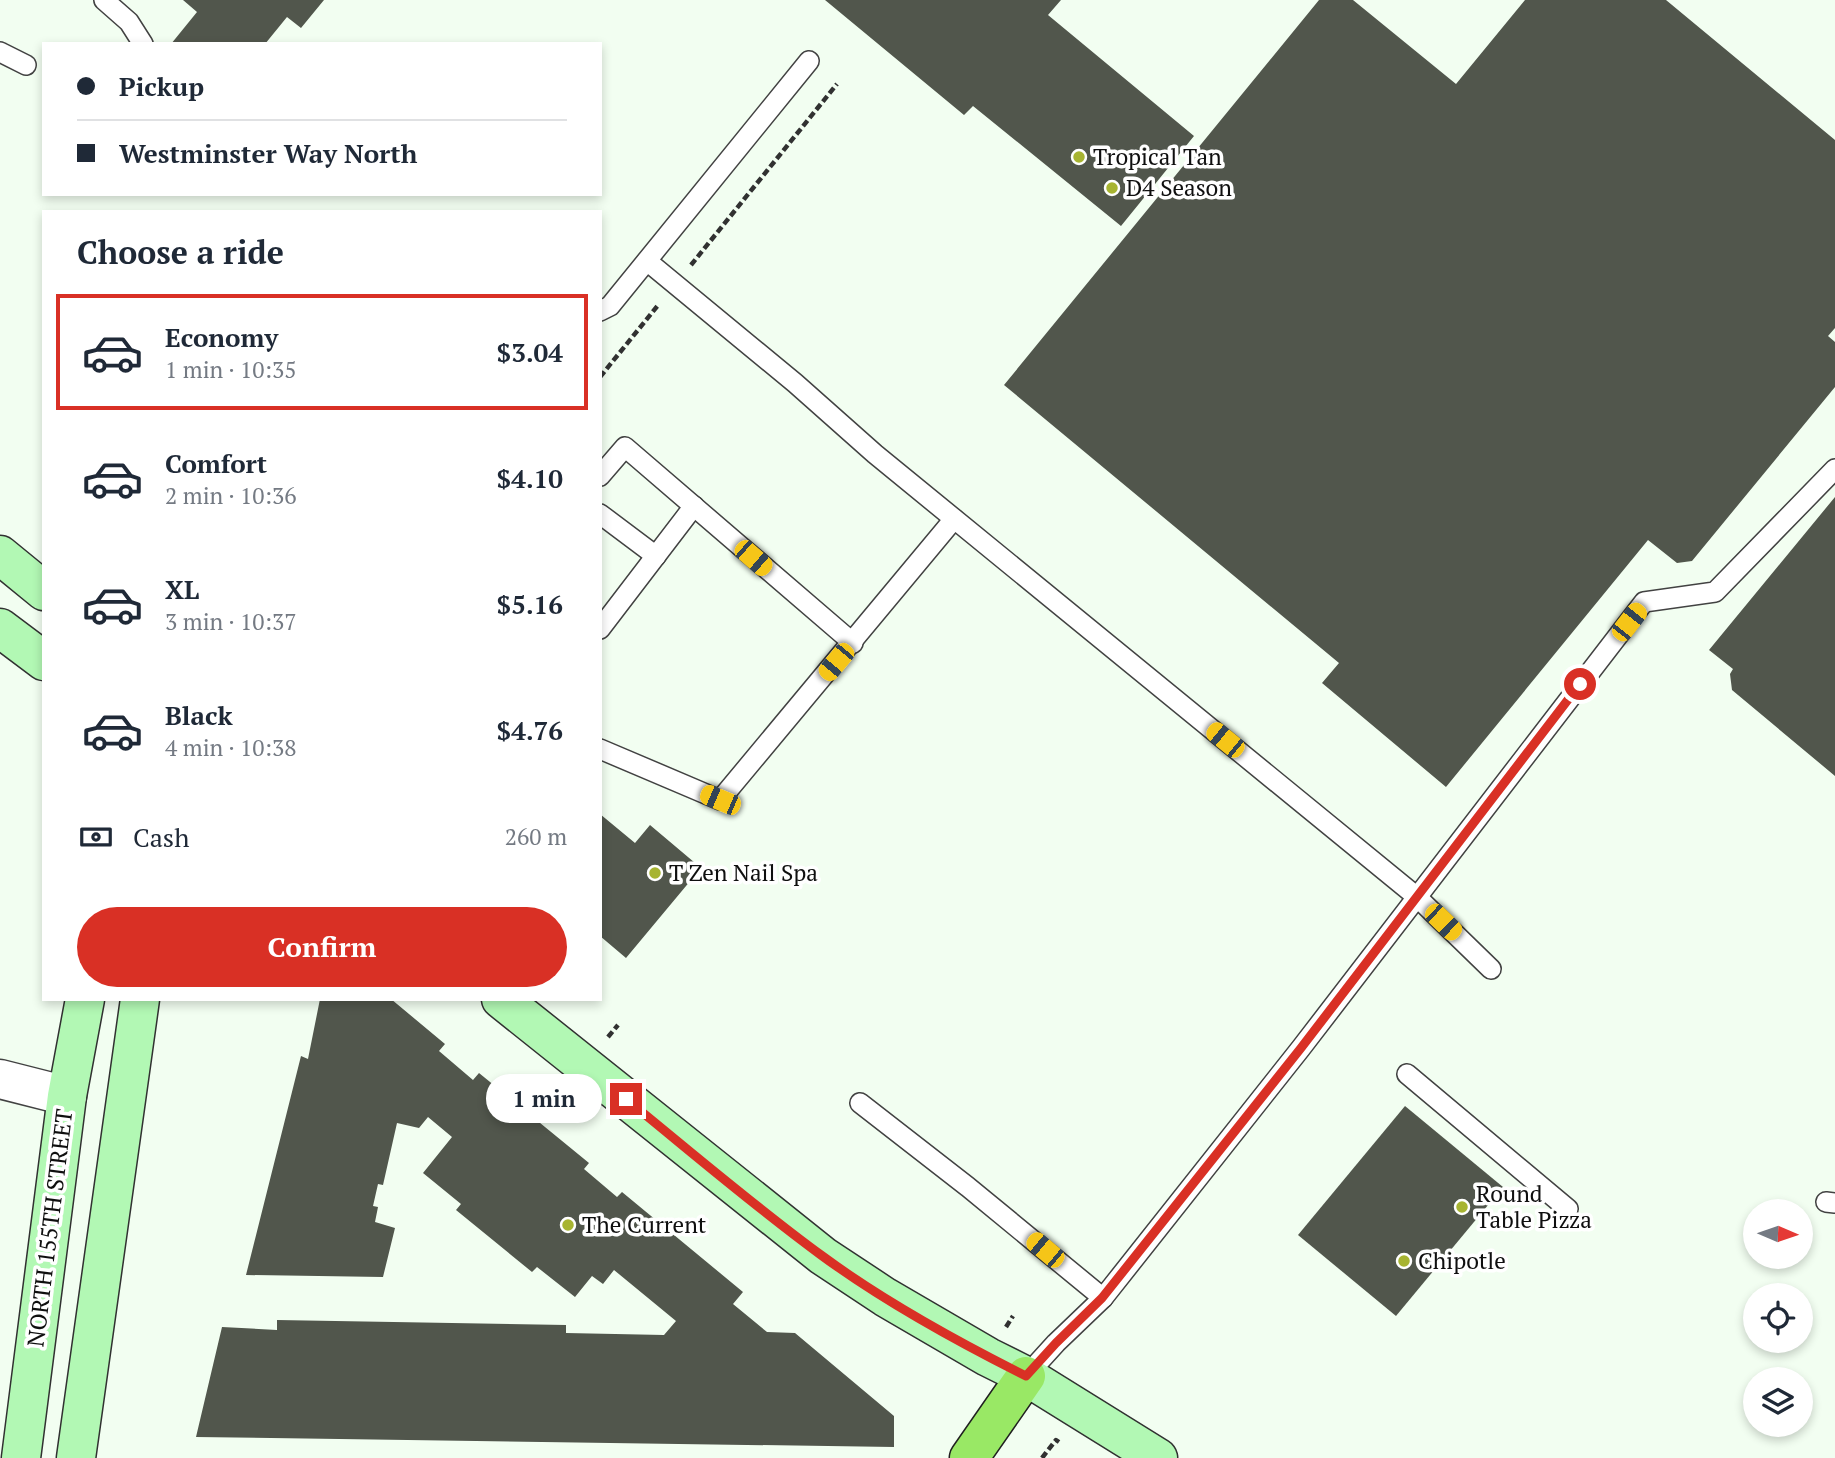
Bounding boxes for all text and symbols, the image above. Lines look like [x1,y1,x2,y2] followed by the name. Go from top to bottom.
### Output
[119,69,204,103] text: Pickup
[119,136,417,170] text: Westminster Way North
[1093,141,1222,172] place label: Tropical Tan
[1071,149,1087,165] marker: Tropical Tan
[1126,172,1232,203] place label: D4 Season
[1104,180,1120,196] marker: D4 Season
[77,231,284,273] text: Choose a ride
[165,320,278,354] text: Economy
[81,321,144,384] icon: car
[497,335,563,369] text: $3.04
[165,354,297,385] text: 1 min · 10:35
[165,446,267,480] text: Comfort
[81,447,144,510] icon: car
[497,461,563,495] text: $4.10
[165,480,297,511] text: 2 min · 10:36
[731,536,776,580] car
[165,572,199,606] text: XL
[81,573,144,636] icon: car
[497,587,563,621] text: $5.16
[1608,599,1651,645] car
[165,606,297,637] text: 3 min · 10:37
[815,639,858,685] car
[1564,668,1596,700] route start
[165,698,233,732] text: Black
[81,699,144,762] icon: car
[497,713,563,747] text: $4.76
[1203,719,1248,761] car
[165,732,297,763] text: 4 min · 10:38
[697,782,744,818] car
[77,818,115,856] icon: cash
[133,820,189,854] text: Cash
[505,821,567,852] text: 260 m
[669,857,818,888] place label: T Zen Nail Spa
[647,865,663,881] marker: T Zen Nail Spa
[1421,900,1466,944] car
[77,907,567,987] button: Confirm
[486,1074,602,1124] callout: 1 min
[513,1083,575,1114] text: 1 min
[610,1083,642,1115] route end
[20,1107,79,1349] street label: NORTH 155TH STREET
[1476,1178,1592,1235] place label: Round Table Pizza
[1454,1199,1470,1215] marker: Round Table Pizza
[1743,1199,1813,1269] north arrow
[1743,1199,1813,1437] map controls
[582,1209,707,1240] place label: The Current
[560,1217,576,1233] marker: The Current
[1023,1228,1068,1272] car
[1418,1245,1506,1276] place label: Chipotle
[1396,1253,1412,1269] marker: Chipotle
[1743,1283,1813,1353] button: locate
[1743,1367,1813,1437] button: layers

